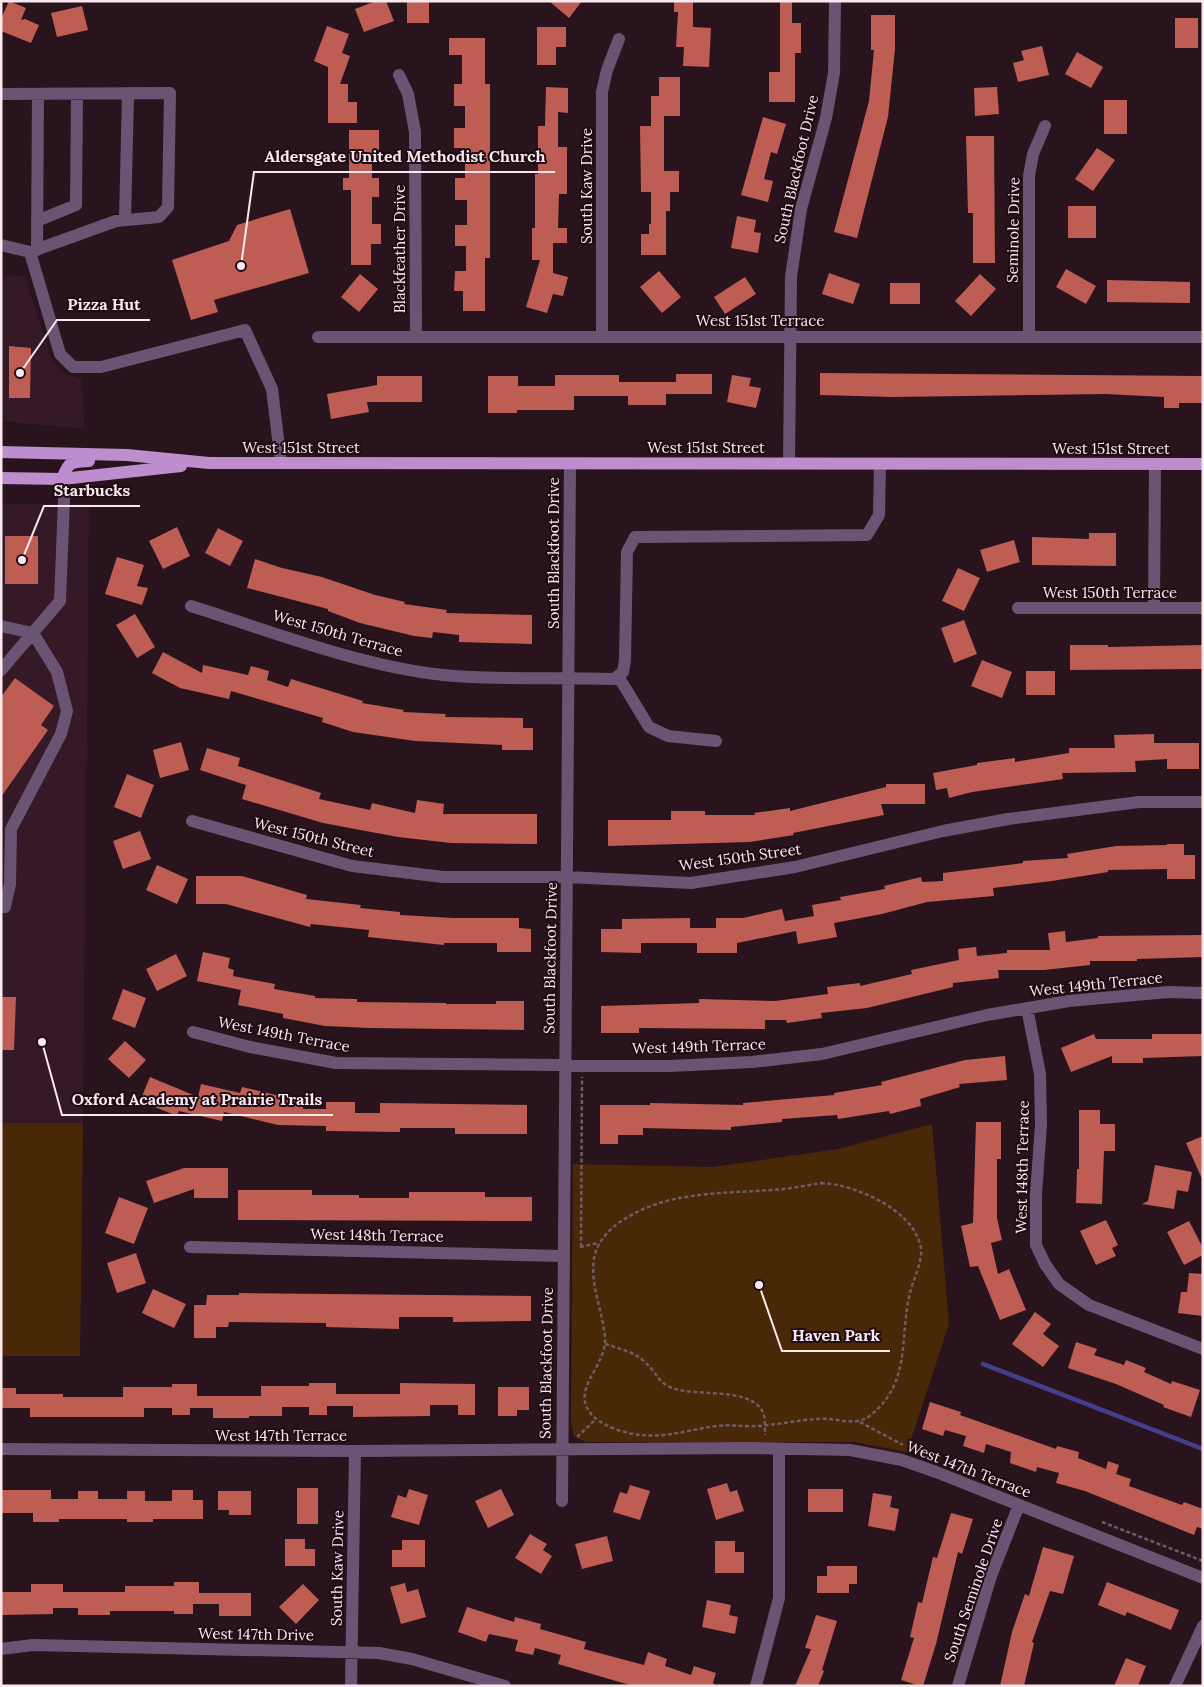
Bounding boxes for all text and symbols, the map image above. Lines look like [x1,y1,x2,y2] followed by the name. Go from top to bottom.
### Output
[770,93,822,245] street label: South Blackfoot Drive
[577,128,596,244] street label: South Kaw Drive
[254,141,555,172] callout: Aldersgate United Methodist Church
[264,146,546,166] text: Aldersgate United Methodist Church
[1003,177,1023,283] street label: Seminole Drive
[390,185,409,313] street label: Blackfeather Drive
[57,289,150,320] callout: Pizza Hut
[67,294,141,314] text: Pizza Hut
[696,311,824,330] street label: West 151st Terrace
[242,438,360,457] street label: West 151st Street
[647,438,765,457] street label: West 151st Street
[1052,439,1170,458] street label: West 151st Street
[44,475,140,506] callout: Starbucks
[544,477,563,629] street label: South Blackfoot Drive
[54,480,131,500] text: Starbucks
[1043,583,1177,602] street label: West 150th Terrace
[271,605,405,661] street label: West 150th Terrace
[252,813,376,861] street label: West 150th Street
[678,839,803,875] street label: West 150th Street
[539,882,561,1034] street label: South Blackfoot Drive
[1028,968,1164,1000] street label: West 149th Terrace
[217,1012,351,1056] street label: West 149th Terrace
[632,1034,766,1058] street label: West 149th Terrace
[62,1084,333,1115] callout: Oxford Academy at Prairie Trails
[72,1089,323,1109] text: Oxford Academy at Prairie Trails
[1011,1100,1033,1234] street label: West 148th Terrace
[310,1224,444,1246] street label: West 148th Terrace
[535,1287,557,1439] street label: South Blackfoot Drive
[782,1320,890,1351] callout: Haven Park
[792,1325,880,1345] text: Haven Park
[215,1426,347,1445] street label: West 147th Terrace
[904,1436,1034,1502] street label: West 147th Terrace
[326,1510,348,1626] street label: South Kaw Drive
[939,1516,1007,1664] street label: South Seminole Drive
[198,1623,314,1645] street label: West 147th Drive

